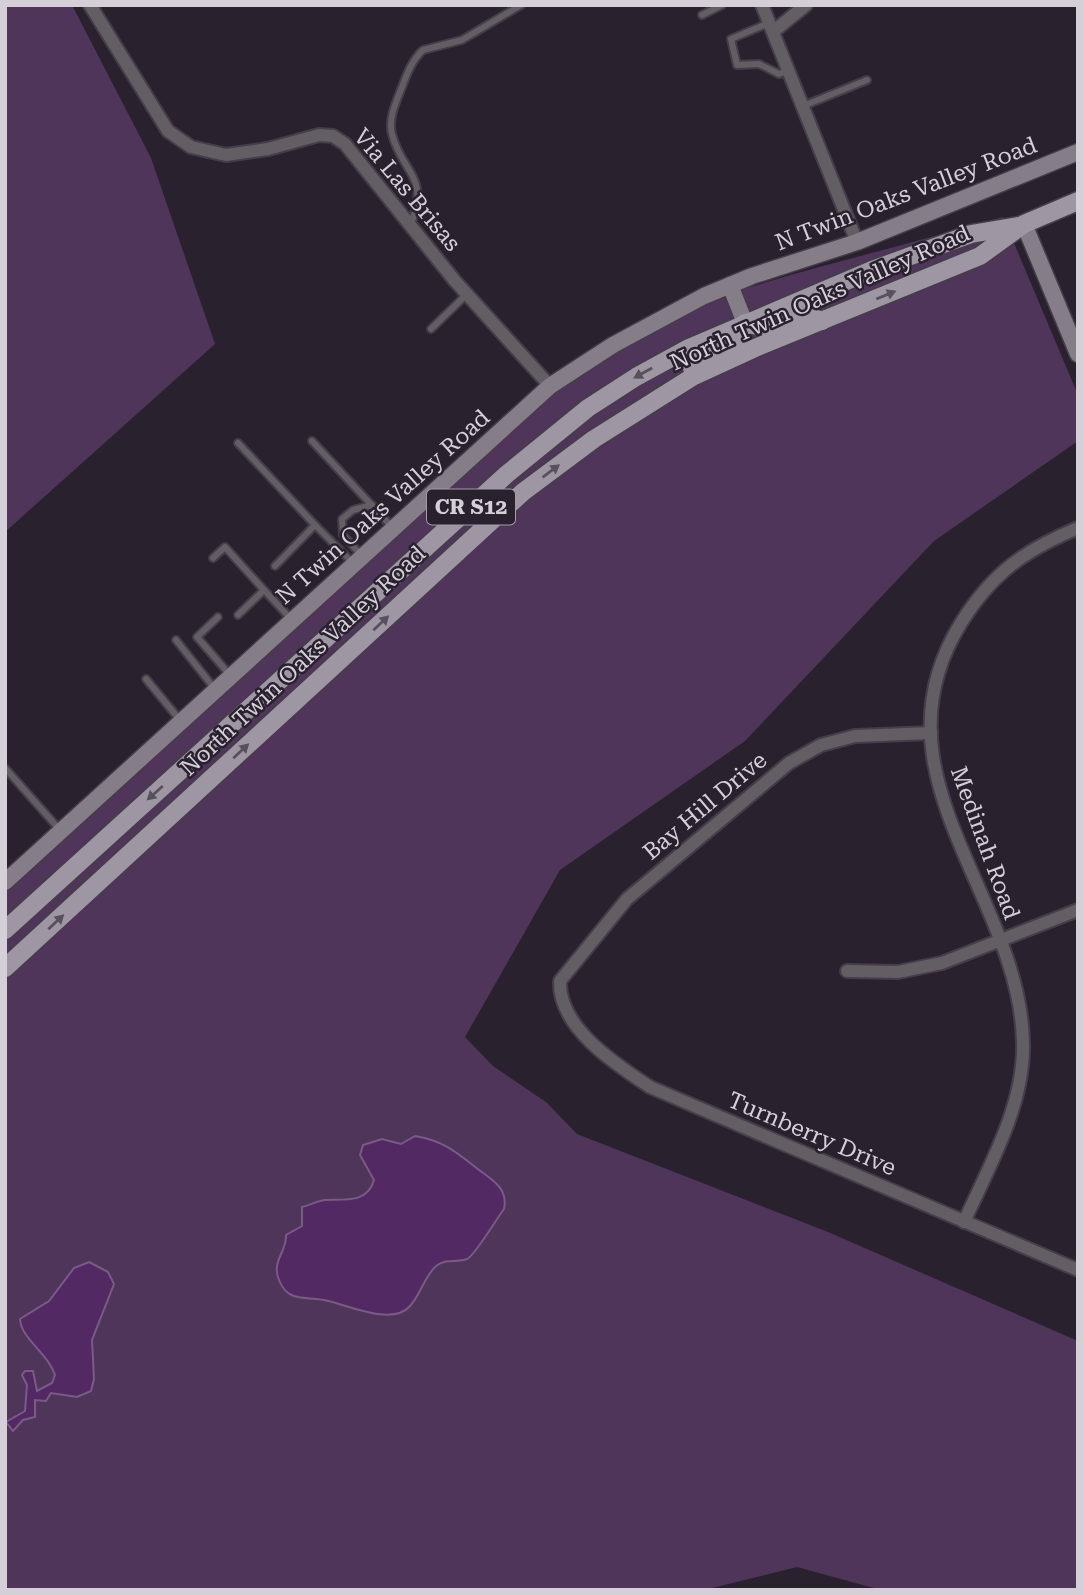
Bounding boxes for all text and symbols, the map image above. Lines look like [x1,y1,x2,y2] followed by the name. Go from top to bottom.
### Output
[348,123,466,257] street label: Via Las Brisas
[771,131,1041,256] street label: N Twin Oaks Valley Road
[666,219,974,376] street label: North Twin Oaks Valley Road
[875,289,896,300] one-way arrow
[633,367,652,379] one-way arrow
[271,404,496,610] street label: N Twin Oaks Valley Road
[541,464,559,479] one-way arrow
[427,490,515,524] road number: CR S12
[175,540,431,782] street label: North Twin Oaks Valley Road
[372,615,390,631] one-way arrow
[232,744,249,760] one-way arrow
[638,746,772,866] street label: Bay Hill Drive
[945,763,1025,923] street label: Medinah Road
[147,784,164,800] one-way arrow
[47,914,65,930] one-way arrow
[724,1086,900,1182] street label: Turnberry Drive

